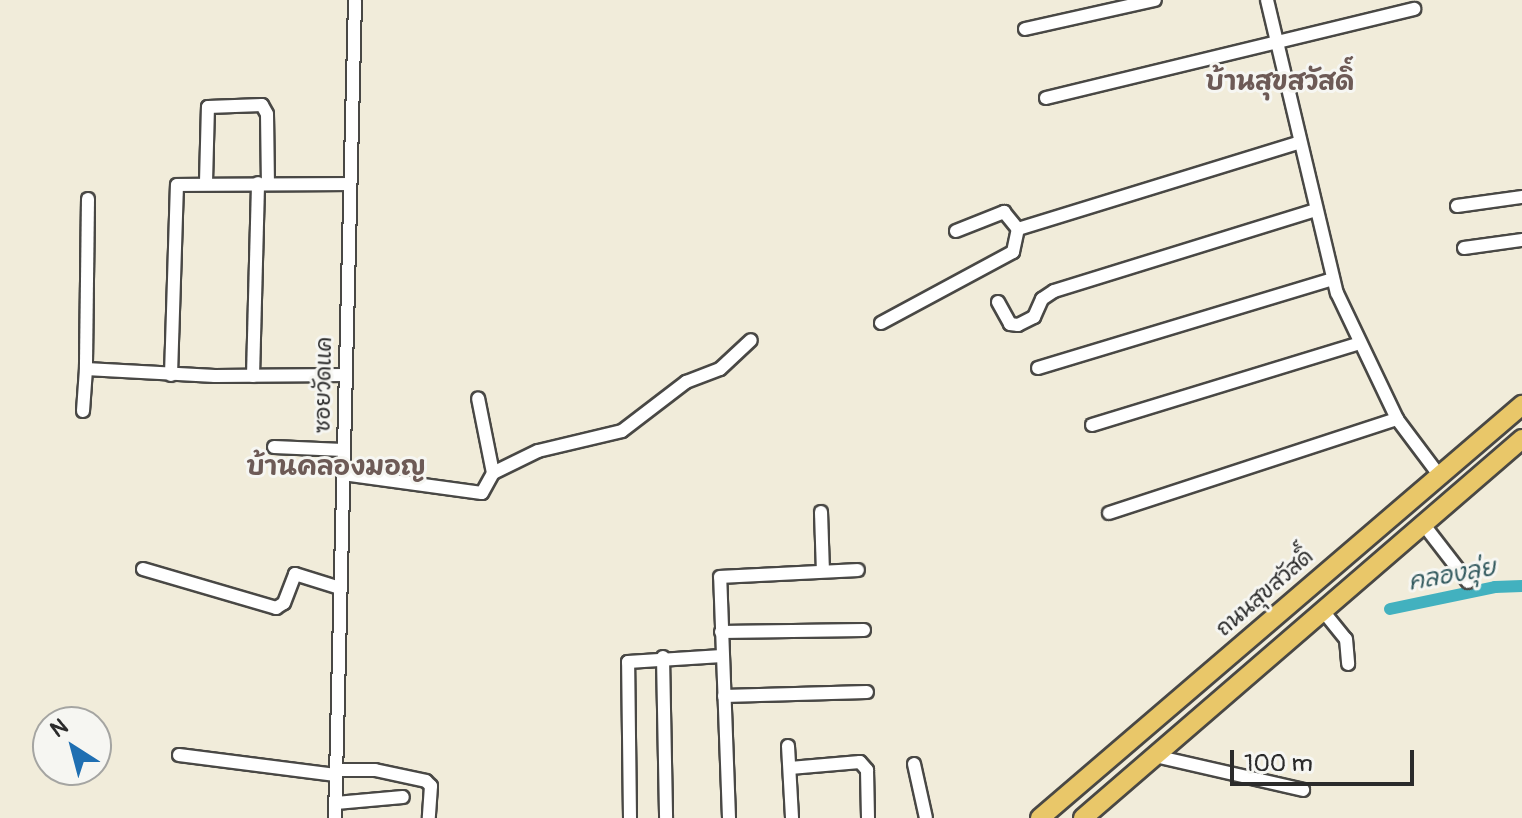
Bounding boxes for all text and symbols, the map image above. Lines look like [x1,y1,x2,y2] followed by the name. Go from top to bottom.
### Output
[1206,67,1354,99] district label: บ้านสุขสวัสดิ์
[310,336,338,434] street label: ซอยวัดแค
[247,452,425,484] district label: บ้านคลองมอญ
[1211,544,1319,642] street label: ถนนสุขสวัสดิ์
[1406,553,1498,597] water label: คลองลุ่ย
[32,706,112,786] north arrow
[45,713,73,744] text: N
[1234,734,1418,784] scale bar
[1244,749,1313,778] text: 100 m

